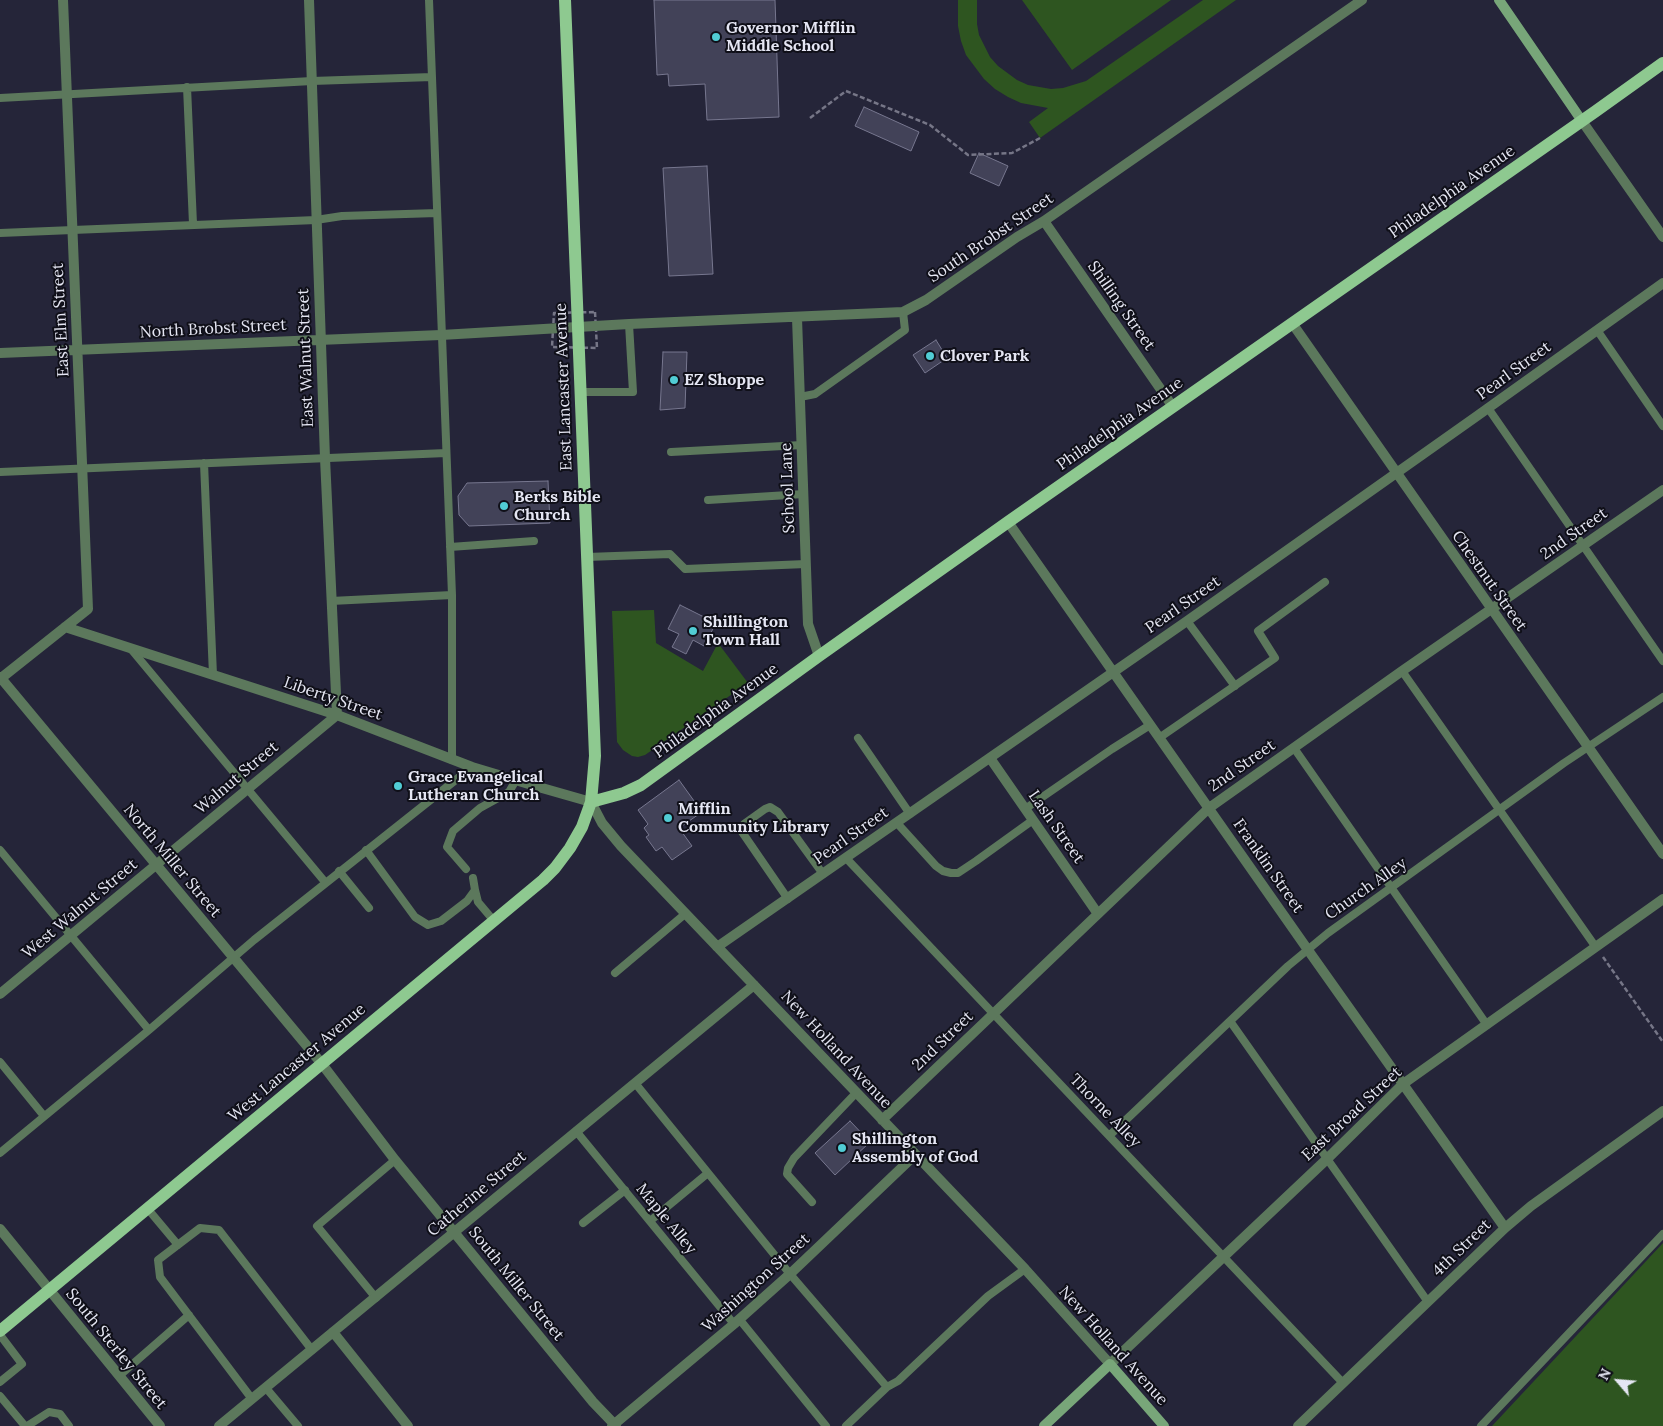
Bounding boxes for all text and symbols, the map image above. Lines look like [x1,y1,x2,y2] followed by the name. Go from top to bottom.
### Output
[726,18,856,56] place label: Governor Mifflin Middle School
[710,31,722,43] marker: Governor Mifflin Middle School
[1385,141,1519,243] street label: Philadelphia Avenue
[925,189,1057,287] street label: South Brobst Street
[1083,258,1159,354] street label: Shilling Street
[48,262,74,378] street label: East Elm Street
[294,288,318,428] street label: East Walnut Street
[551,303,577,471] street label: East Lancaster Avenue
[139,316,287,342] street label: North Brobst Street
[1473,338,1555,404] street label: Pearl Street
[940,346,1029,366] place label: Clover Park
[924,350,936,362] marker: Clover Park
[684,370,764,390] place label: EZ Shoppe
[1053,373,1187,475] street label: Philadelphia Avenue
[668,374,680,386] marker: EZ Shoppe
[777,442,799,534] street label: School Lane
[514,487,601,525] place label: Berks Bible Church
[498,500,510,512] marker: Berks Bible Church
[1537,504,1611,564] street label: 2nd Street
[1447,527,1531,635] street label: Chestnut Street
[1142,572,1224,638] street label: Pearl Street
[703,612,788,650] place label: Shillington Town Hall
[687,625,699,637] marker: Shillington Town Hall
[650,659,782,763] street label: Philadelphia Avenue
[281,673,385,725] street label: Liberty Street
[1205,736,1279,796] street label: 2nd Street
[191,738,283,818] street label: Walnut Street
[408,767,543,805] place label: Grace Evangelical Lutheran Church
[392,780,404,792] marker: Grace Evangelical Lutheran Church
[1024,787,1088,867] street label: Lash Street
[678,799,829,837] place label: Mifflin Community Library
[119,801,225,921] street label: North Miller Street
[810,803,892,869] street label: Pearl Street
[662,812,674,824] marker: Mifflin Community Library
[1229,815,1307,917] street label: Franklin Street
[1322,854,1410,924] street label: Church Alley
[18,855,142,963] street label: West Walnut Street
[776,987,896,1113] street label: New Holland Avenue
[224,1000,370,1126] street label: West Lancaster Avenue
[908,1007,978,1075] street label: 2nd Street
[1298,1063,1406,1165] street label: East Broad Street
[1065,1070,1145,1152] street label: Thorne Alley
[852,1129,978,1167] place label: Shillington Assembly of God
[836,1142,848,1154] marker: Shillington Assembly of God
[424,1147,530,1241] street label: Catherine Street
[632,1180,700,1258] street label: Maple Alley
[1429,1215,1495,1281] street label: 4th Street
[464,1223,568,1345] street label: South Miller Street
[698,1230,814,1336] street label: Washington Street
[1054,1282,1172,1410] street label: New Holland Avenue
[61,1285,171,1413] street label: South Sterley Street
[1593,1356,1643,1406] north arrow
[1594,1365,1615,1383] text: N

